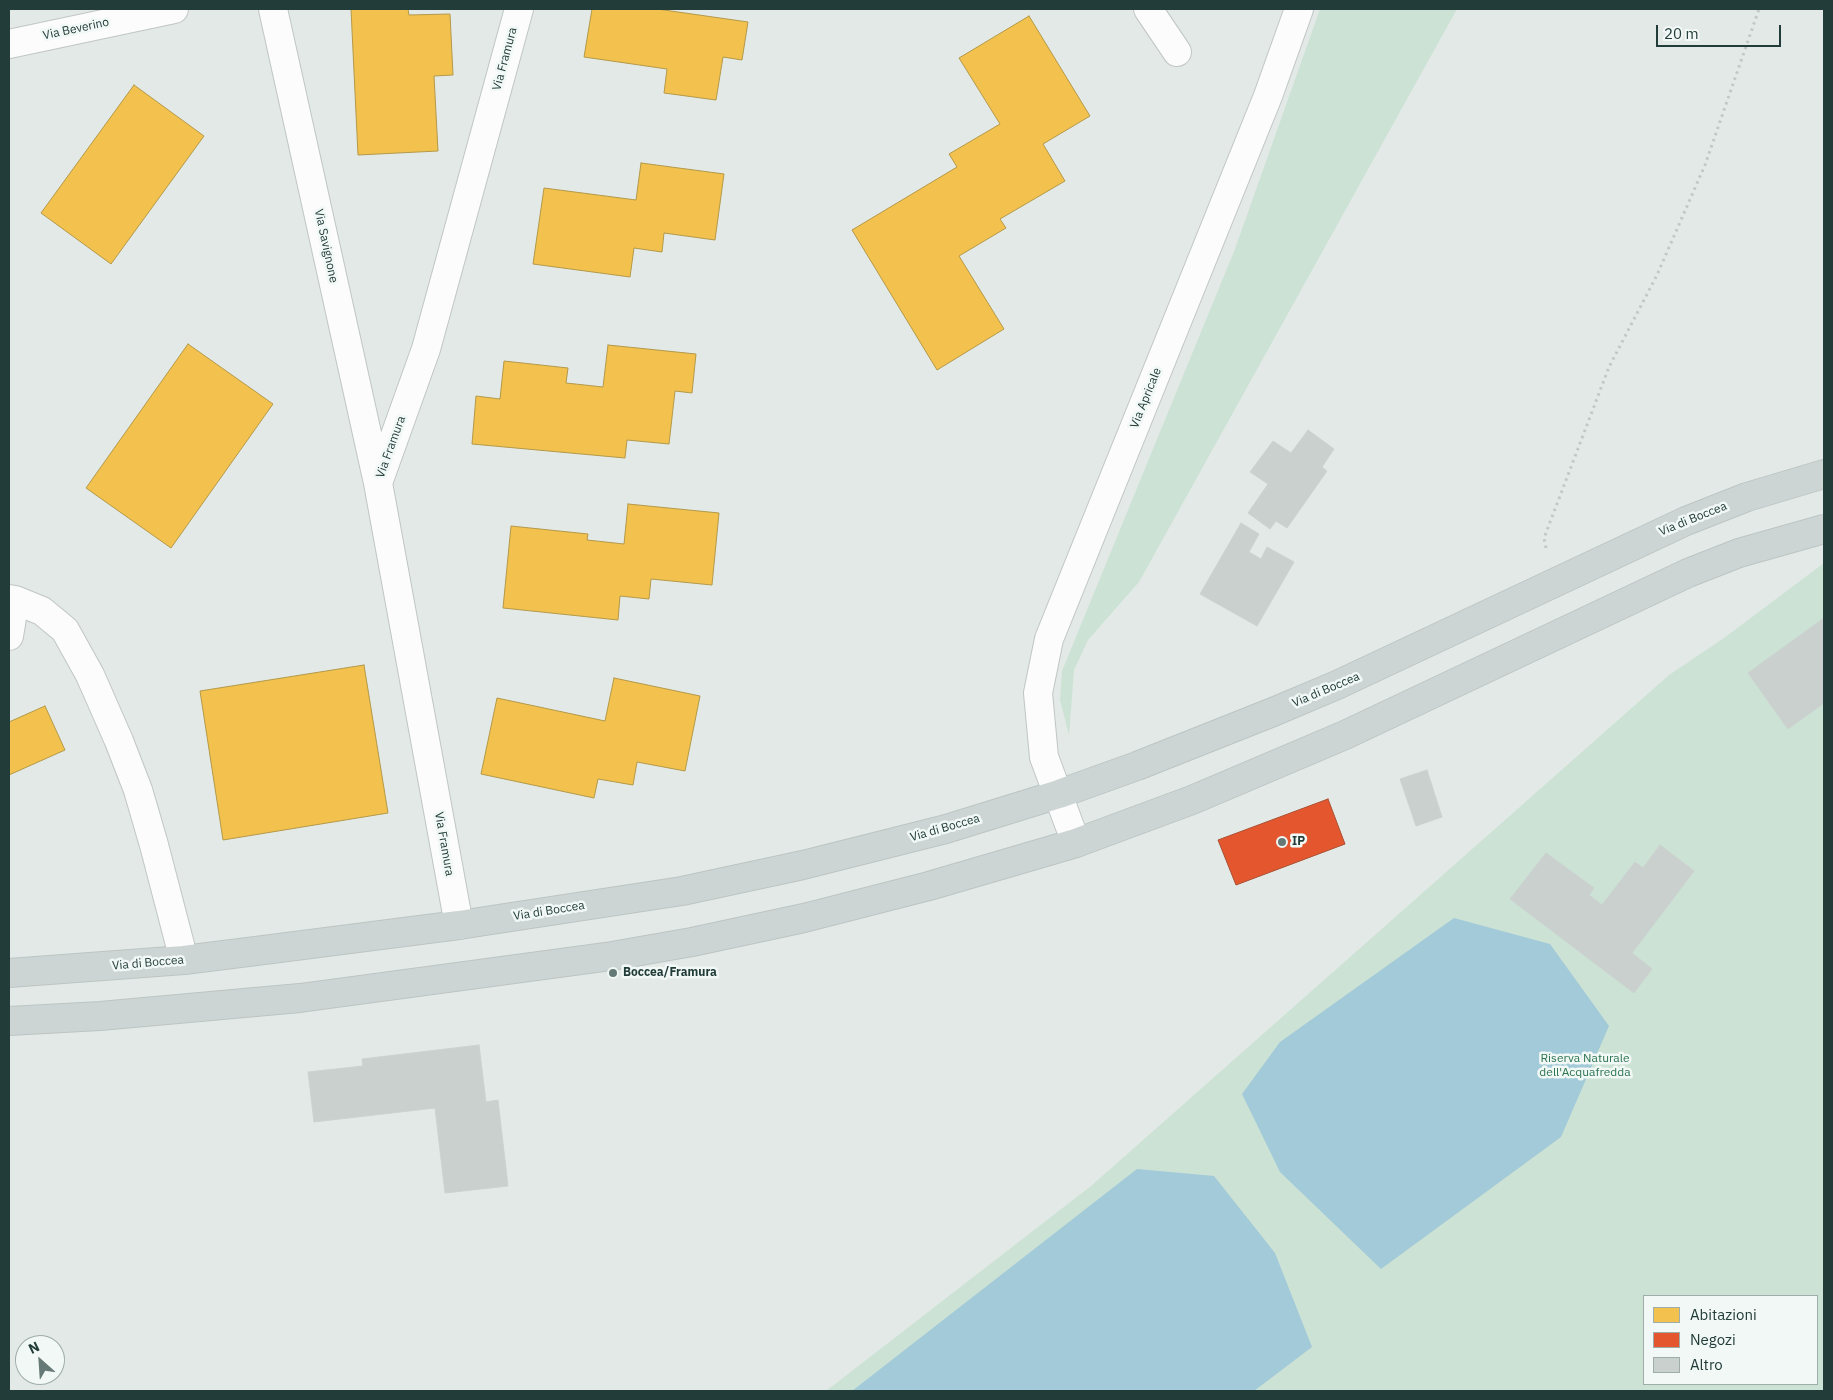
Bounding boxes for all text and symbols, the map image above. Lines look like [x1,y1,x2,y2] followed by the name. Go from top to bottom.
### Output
[42,15,110,43] street label: Via Beverino
[1658,15,1783,47] scale bar
[1664,24,1699,43] text: 20 m
[490,26,520,92] street label: Via Framura
[311,208,341,284] street label: Via Savignone
[1127,366,1165,430] street label: Via Apricale
[373,414,409,480] street label: Via Framura
[1657,499,1729,539] street label: Via di Boccea
[1290,669,1362,711] street label: Via di Boccea
[431,811,457,877] street label: Via Framura
[908,811,982,845] street label: Via di Boccea
[1292,835,1305,849] place label: IP
[1276,836,1288,848] marker: IP
[512,898,586,924] street label: Via di Boccea
[112,953,184,973] street label: Via di Boccea
[623,966,717,980] place label: Boccea/Framura
[607,967,619,979] marker: Boccea/Framura
[1539,1052,1631,1080] park label: Riserva Naturale dell'Acquafredda
[1643,1295,1818,1385] legend
[1690,1305,1757,1324] text: Abitazioni
[1690,1330,1736,1349] text: Negozi
[15,1335,65,1385] north arrow
[25,1337,42,1358] text: N
[1690,1355,1723,1374] text: Altro

